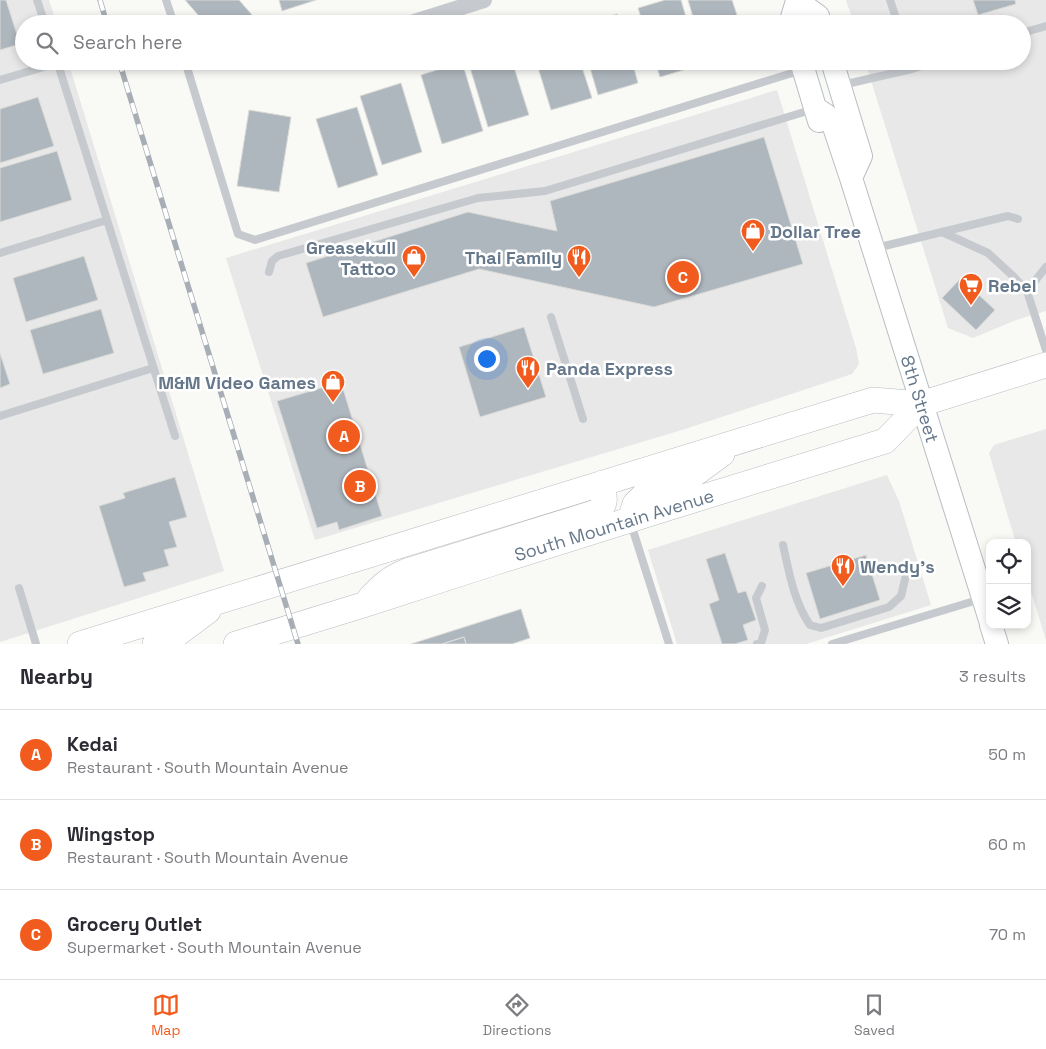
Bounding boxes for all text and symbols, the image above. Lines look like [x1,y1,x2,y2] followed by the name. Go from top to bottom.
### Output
[15,15,1031,70] search box
[33,29,61,57] icon: search
[73,30,183,55] text: Search here
[740,218,766,252] shop icon: Dollar Tree
[770,220,861,243] place label: Dollar Tree
[306,236,396,280] place label: Greasekull Tattoo
[401,244,427,278] shop icon: Greasekull Tattoo
[566,244,592,278] restaurant icon: Thai Family
[465,246,562,269] place label: Thai Family
[667,258,699,296] pin: C
[958,272,984,306] supermarket icon: Rebel
[988,274,1036,297] place label: Rebel
[474,346,500,372] your location
[896,353,944,445] street label: 8th Street
[515,355,541,389] restaurant icon: Panda Express
[546,357,673,380] place label: Panda Express
[320,369,346,403] shop icon: M&M Video Games
[158,371,316,394] place label: M&M Video Games
[328,417,360,455] pin: A
[344,467,376,505] pin: B
[511,484,717,566] street label: South Mountain Avenue
[986,539,1031,629] map controls
[986,539,1031,584] button: locate
[830,553,856,587] restaurant icon: Wendy's
[860,555,935,578] place label: Wendy's
[986,584,1031,629] button: layers
[20,663,93,690] text: Nearby
[959,666,1026,687] text: 3 results
[67,732,118,757] text: Kedai
[31,744,41,765] text: A
[988,744,1026,765] text: 50 m
[67,757,349,778] text: Restaurant · South Mountain Avenue
[67,822,155,847] text: Wingstop
[31,834,41,855] text: B
[988,834,1026,855] text: 60 m
[67,847,349,868] text: Restaurant · South Mountain Avenue
[67,912,202,937] text: Grocery Outlet
[31,924,41,945] text: C
[989,924,1026,945] text: 70 m
[67,937,362,958] text: Supermarket · South Mountain Avenue
[151,991,180,1039] tab: Map
[483,991,551,1039] tab: Directions
[854,991,895,1039] tab: Saved

